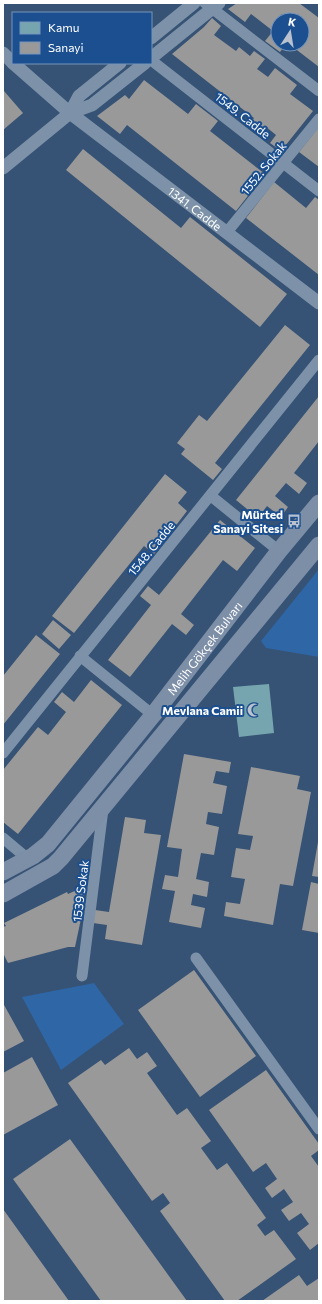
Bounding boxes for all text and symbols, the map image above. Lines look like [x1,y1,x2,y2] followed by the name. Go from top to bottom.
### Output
[12,12,152,64] legend
[270,12,310,52] north arrow
[287,15,298,29] text: K
[48,20,80,34] text: Kamu
[48,40,84,54] text: Sanayi
[213,89,273,141] street label: 1549. Cadde
[237,138,289,197] street label: 1552. Sokak
[165,183,225,233] street label: 1341. Cadde
[213,507,283,535] place label: Mürted Sanayi Sitesi
[286,513,302,529] bus stop icon: Mürted Sanayi Sitesi
[125,518,177,578] street label: 1548. Cadde
[164,598,245,698] street label: Melih Gökçek Bulvarı
[246,702,262,718] mosque icon: Mevlana Camii
[162,703,243,717] place label: Mevlana Camii
[69,859,91,923] street label: 1539 Sokak

